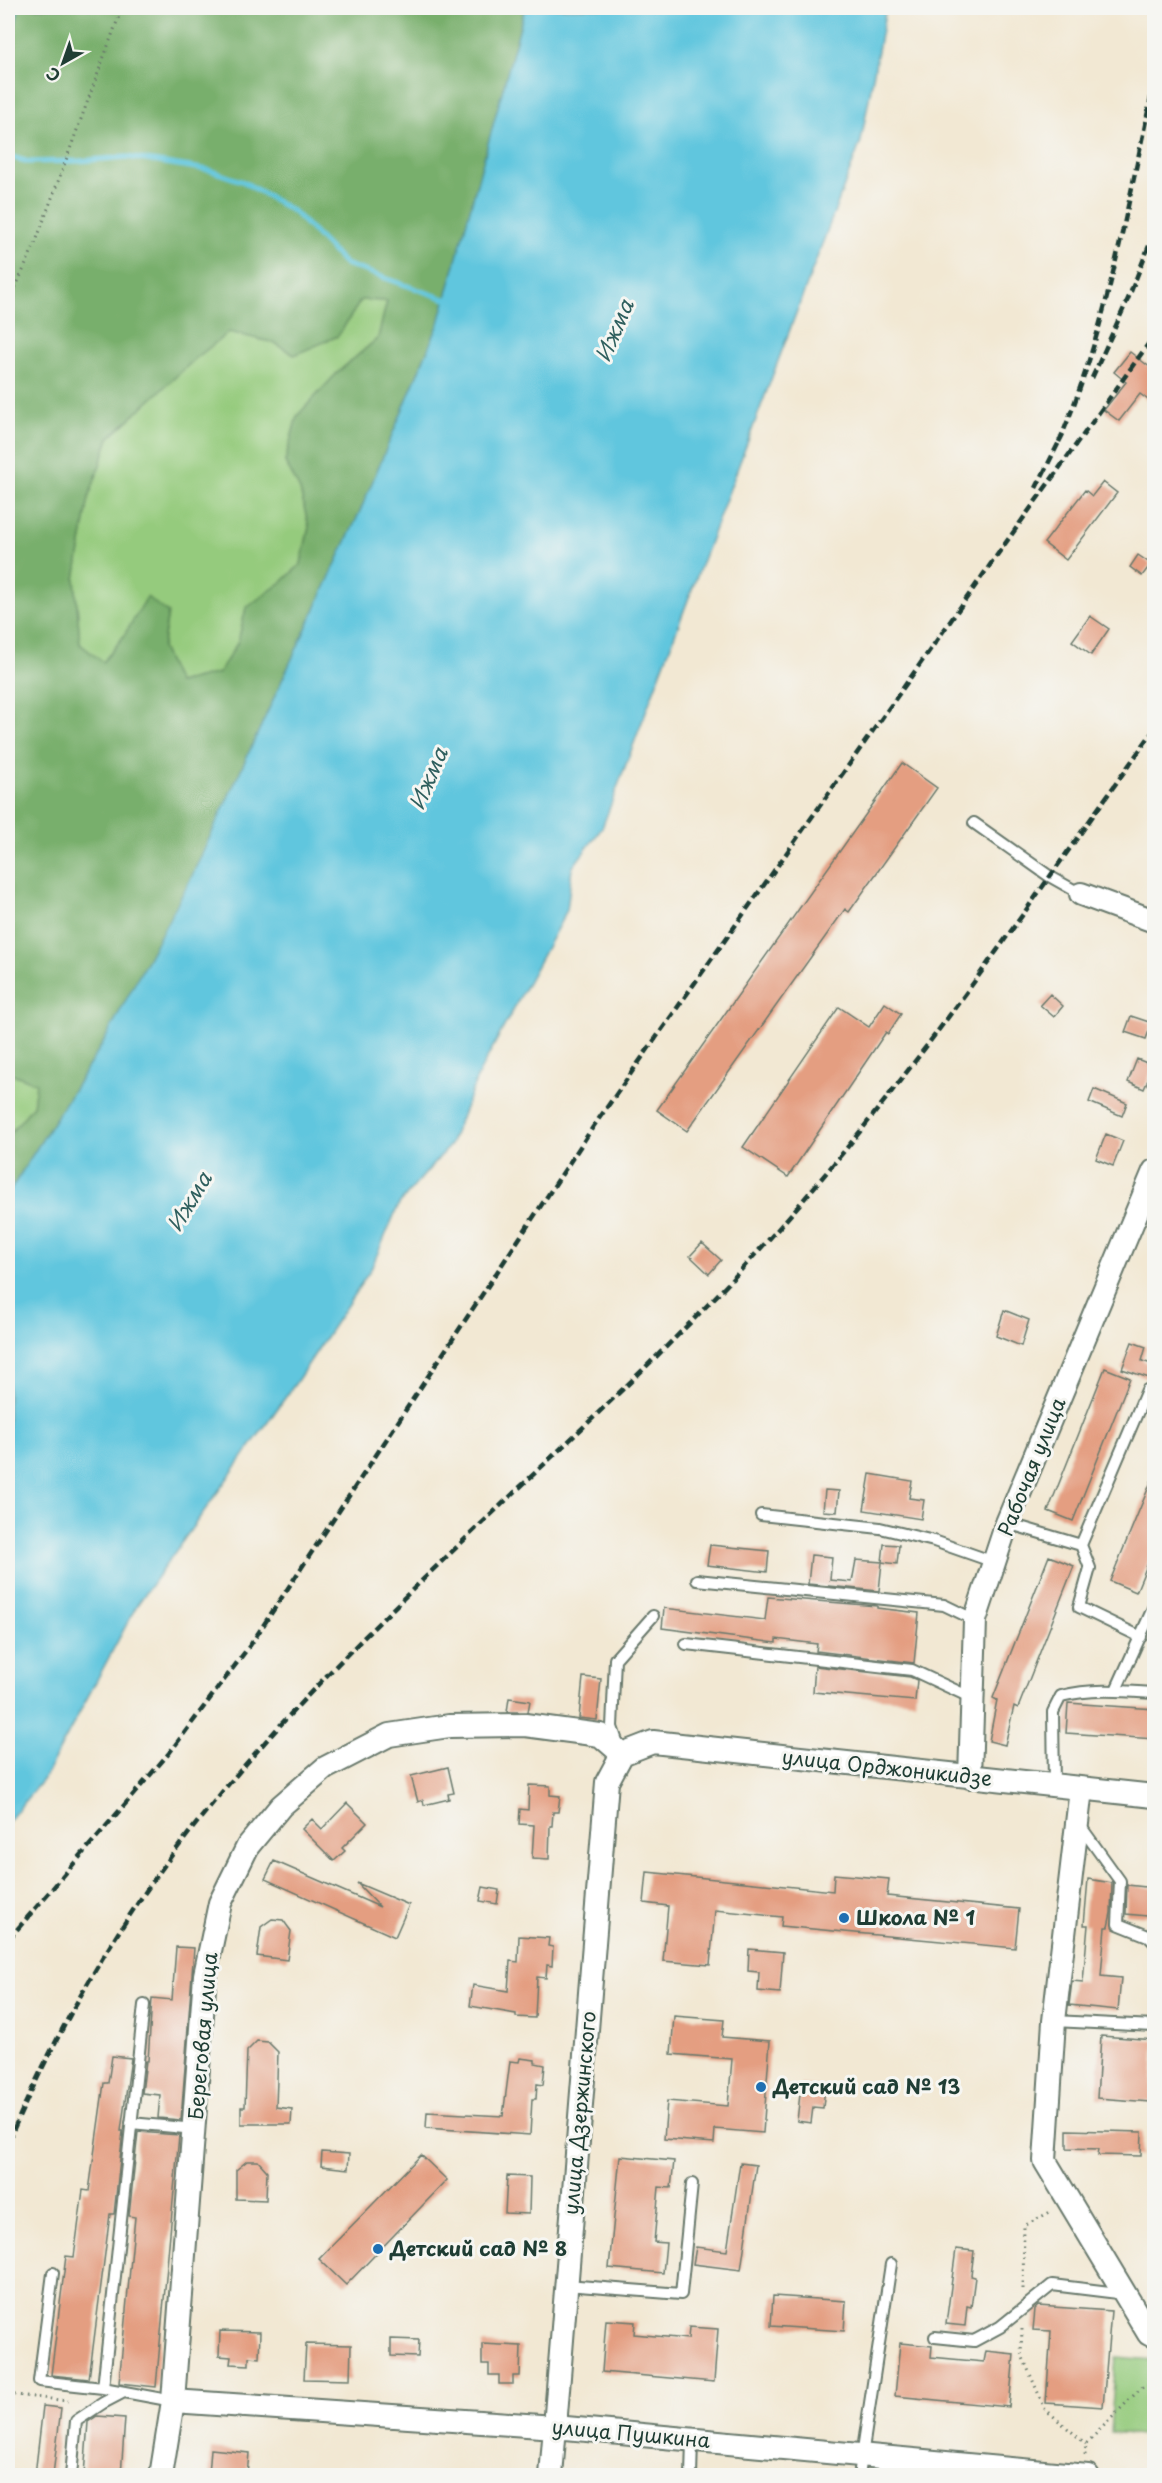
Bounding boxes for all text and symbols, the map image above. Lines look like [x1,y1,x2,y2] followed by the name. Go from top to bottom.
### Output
[33,33,93,93] north arrow
[40,62,65,88] text: С
[586,293,641,366] water label: Ижма
[400,741,455,814] water label: Ижма
[158,1164,219,1237] water label: Ижма
[990,1392,1073,1541] street label: Рабочая улица
[781,1741,994,1793] street label: улица Орджоникидзе
[856,1902,975,1932] place label: Школа № 1
[837,1911,851,1925] marker: Школа № 1
[180,1951,224,2121] street label: Береговая улица
[555,2010,603,2216] street label: улица Дзержинского
[772,2071,960,2101] place label: Детский сад № 13
[754,2080,768,2094] marker: Детский сад № 13
[389,2233,567,2263] place label: Детский сад № 8
[371,2242,385,2256] marker: Детский сад № 8
[551,2411,712,2455] street label: улица Пушкина

